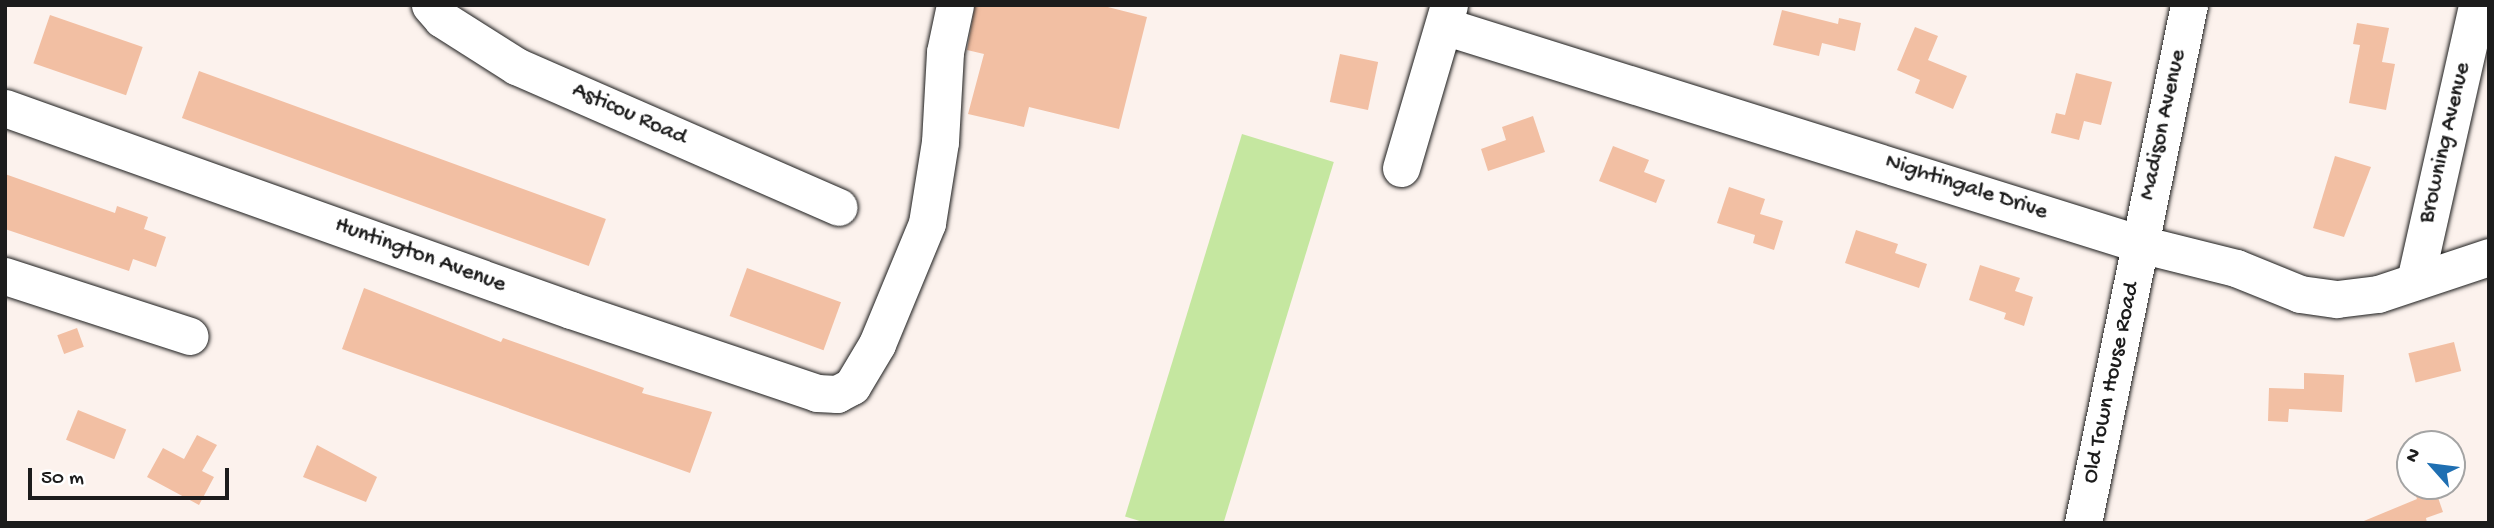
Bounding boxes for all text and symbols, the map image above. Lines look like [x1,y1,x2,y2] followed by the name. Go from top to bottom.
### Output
[2135,47,2193,203] street label: Madison Avenue
[2414,60,2478,226] street label: Browning Avenue
[567,77,691,153] street label: Asticou Road
[1881,149,2051,227] street label: Nightingale Drive
[331,212,509,300] street label: Huntington Avenue
[2077,280,2147,486] street label: Old Town House Road
[2396,430,2466,500] north arrow
[2401,445,2427,467] text: N
[32,454,233,498] scale bar
[41,467,84,492] text: 50 m

